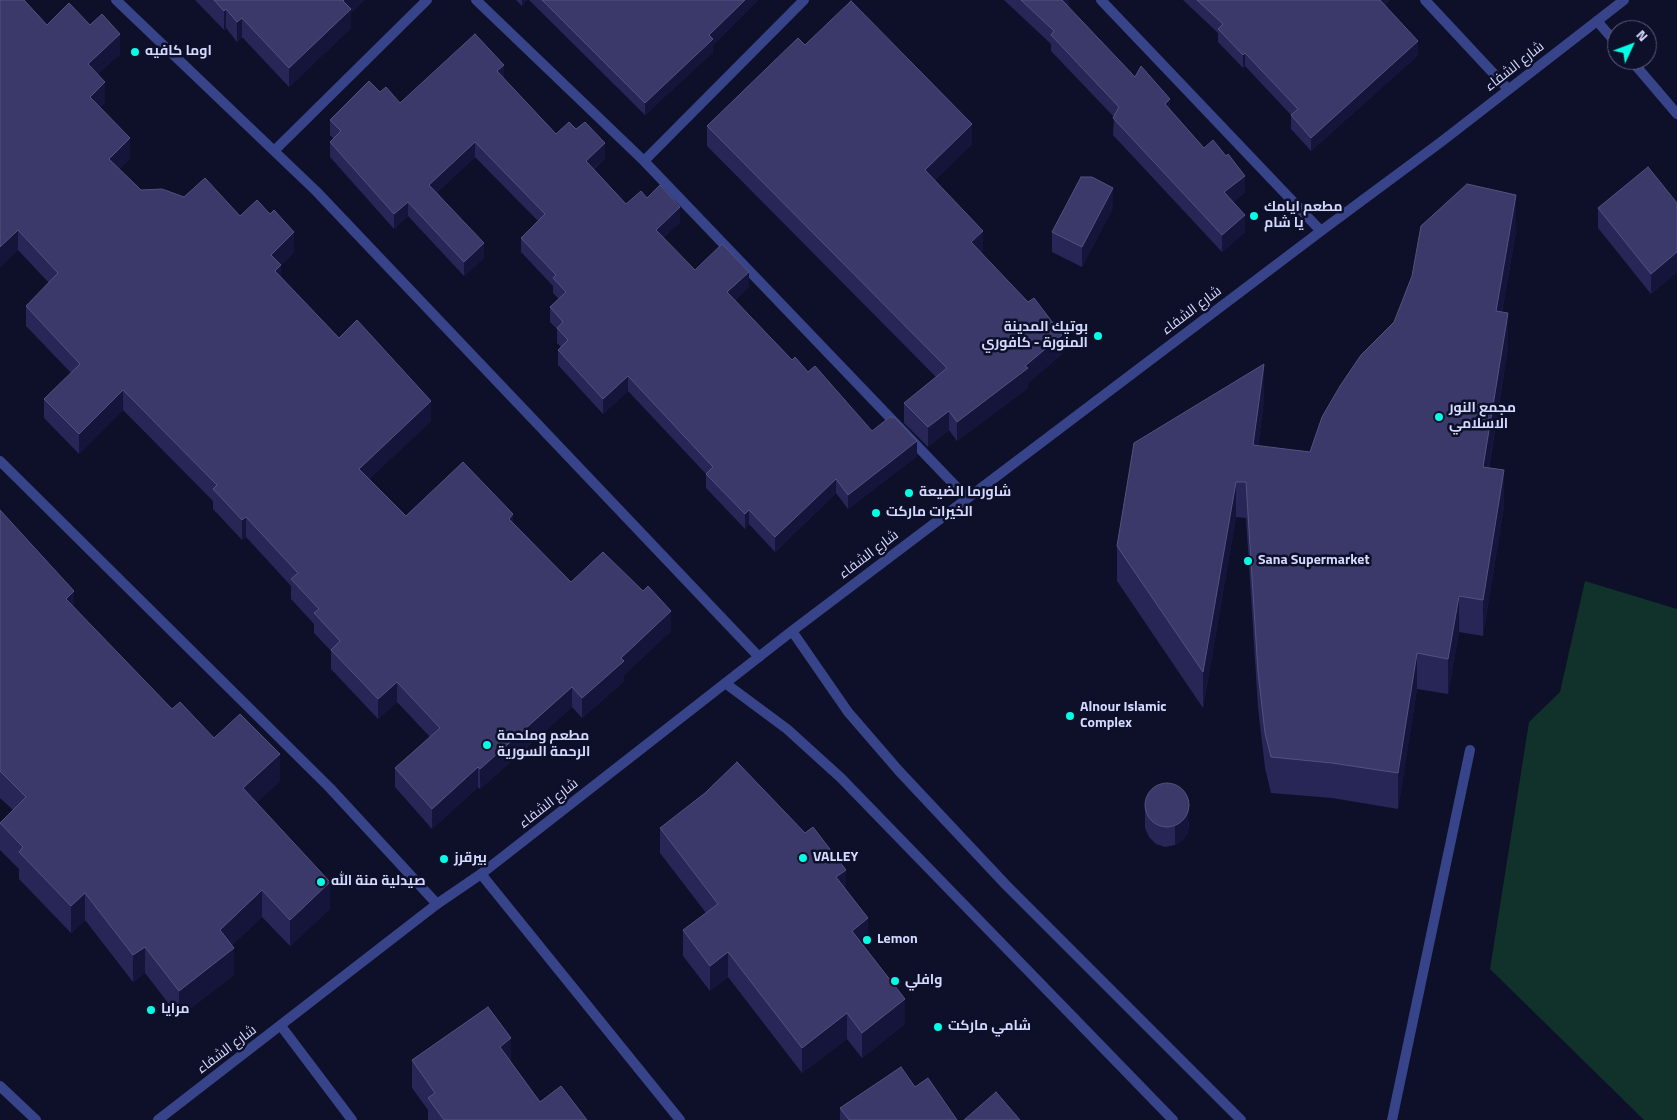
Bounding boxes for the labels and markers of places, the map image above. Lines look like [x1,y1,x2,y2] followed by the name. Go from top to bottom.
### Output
[145,44,212,60] place label: اوما كافيه
[129,46,141,58] marker: اوما كافيه
[1264,200,1343,232] place label: مطعم ايامك يا شام
[1248,210,1260,222] marker: مطعم ايامك يا شام
[981,320,1088,352] place label: بوتيك المدينة المنورة - كافوري
[1092,330,1104,342] marker: بوتيك المدينة المنورة - كافوري
[1449,401,1516,434] place label: مجمع النور الاسلامي
[1433,411,1445,423] marker: مجمع النور الاسلامي
[919,485,1011,501] place label: شاورما الضيعة
[903,487,915,499] marker: شاورما الضيعة
[886,505,973,521] place label: الخيرات ماركت
[870,507,882,519] marker: الخيرات ماركت
[1258,553,1369,569] place label: Sana Supermarket
[1242,555,1254,567] marker: Sana Supermarket
[1080,700,1167,732] place label: Alnour Islamic Complex
[1064,710,1076,722] marker: Alnour Islamic Complex
[497,729,590,762] place label: مطعم وملحمة الرحمة السورية
[481,739,493,751] marker: مطعم وملحمة الرحمة السورية
[813,850,858,866] place label: VALLEY
[454,851,487,867] place label: بيرقرز
[797,852,809,864] marker: VALLEY
[438,853,450,865] marker: بيرقرز
[331,874,426,890] place label: صيدلية منة الله
[315,876,327,888] marker: صيدلية منة الله
[877,932,918,948] place label: Lemon
[861,934,873,946] marker: Lemon
[905,973,942,989] place label: وافلي
[889,975,901,987] marker: وافلي
[161,1002,190,1018] place label: مرايا
[145,1004,157,1016] marker: مرايا
[948,1019,1031,1035] place label: شامي ماركت
[932,1021,944,1033] marker: شامي ماركت

